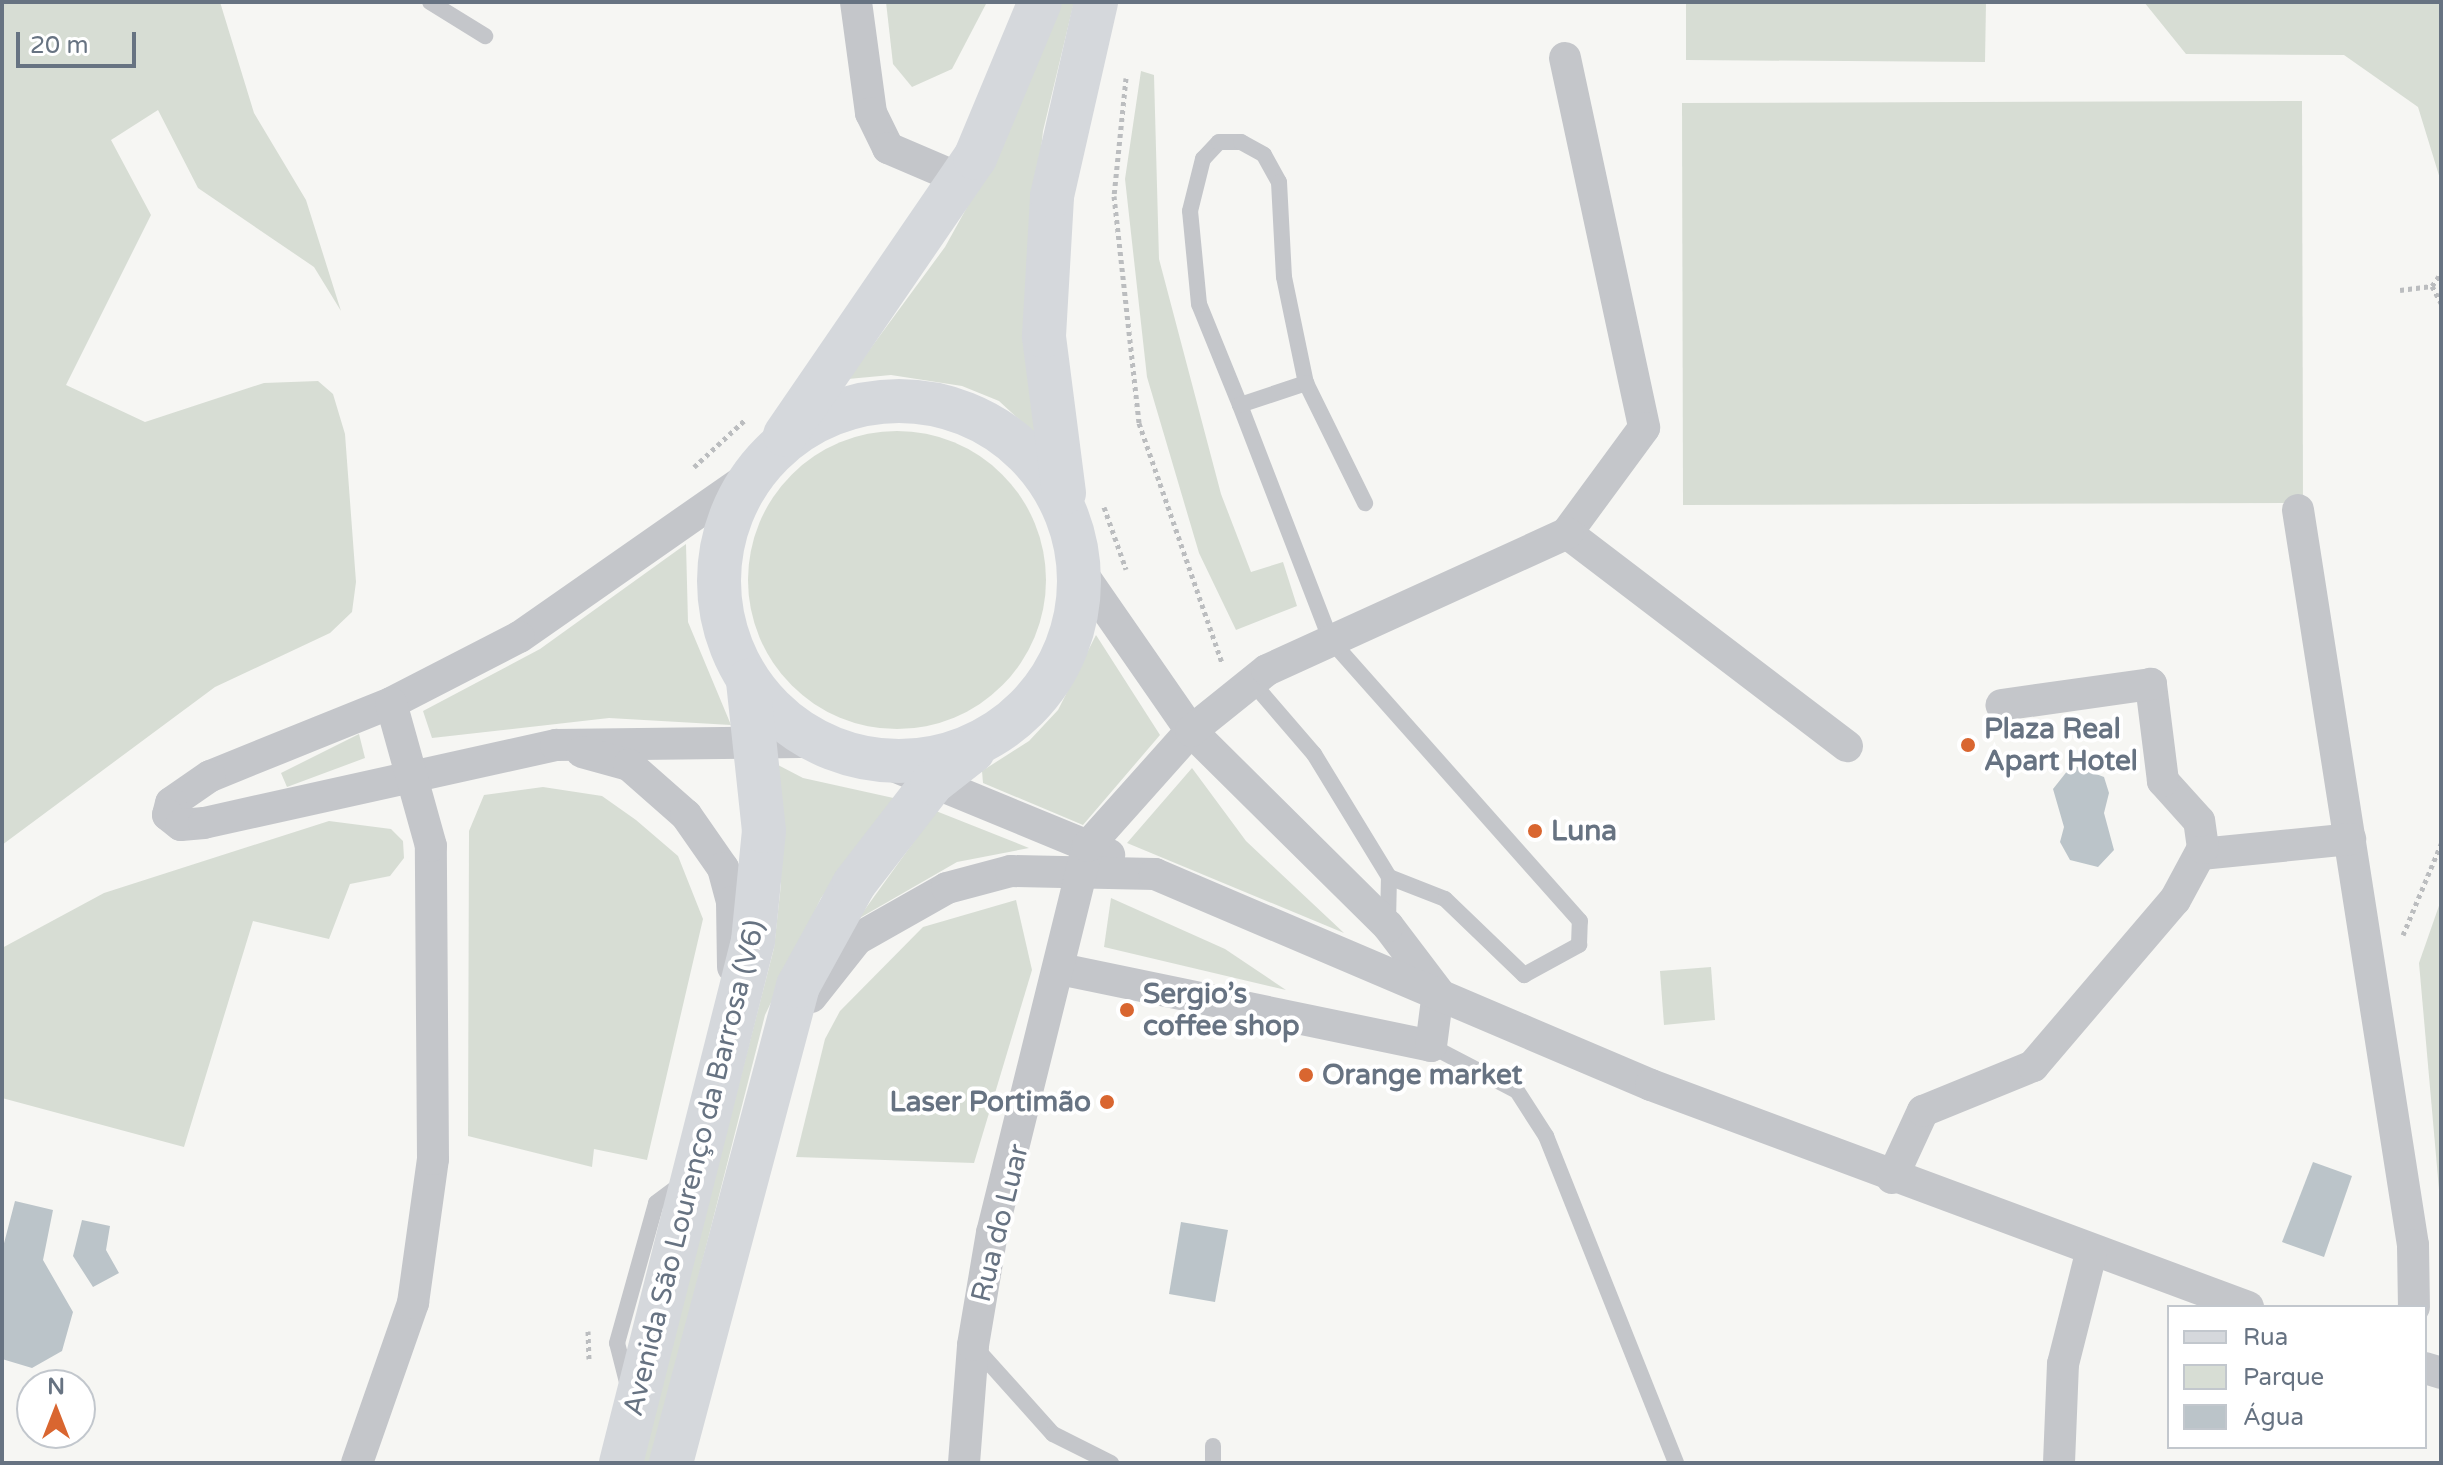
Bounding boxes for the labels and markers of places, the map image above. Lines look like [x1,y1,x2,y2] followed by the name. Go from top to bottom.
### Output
[1984,712,2138,778] place label: Plaza Real Apart Hotel
[1959,736,1977,754] marker: Plaza Real Apart Hotel
[1551,814,1617,848] place label: Luna
[1526,822,1544,840] marker: Luna
[1143,977,1300,1043] place label: Sergio’s coffee shop
[1118,1001,1136,1019] marker: Sergio’s coffee shop
[1322,1058,1523,1092] place label: Orange market
[1297,1066,1315,1084] marker: Orange market
[890,1085,1091,1119] place label: Laser Portimão
[1098,1093,1116,1111] marker: Laser Portimão

